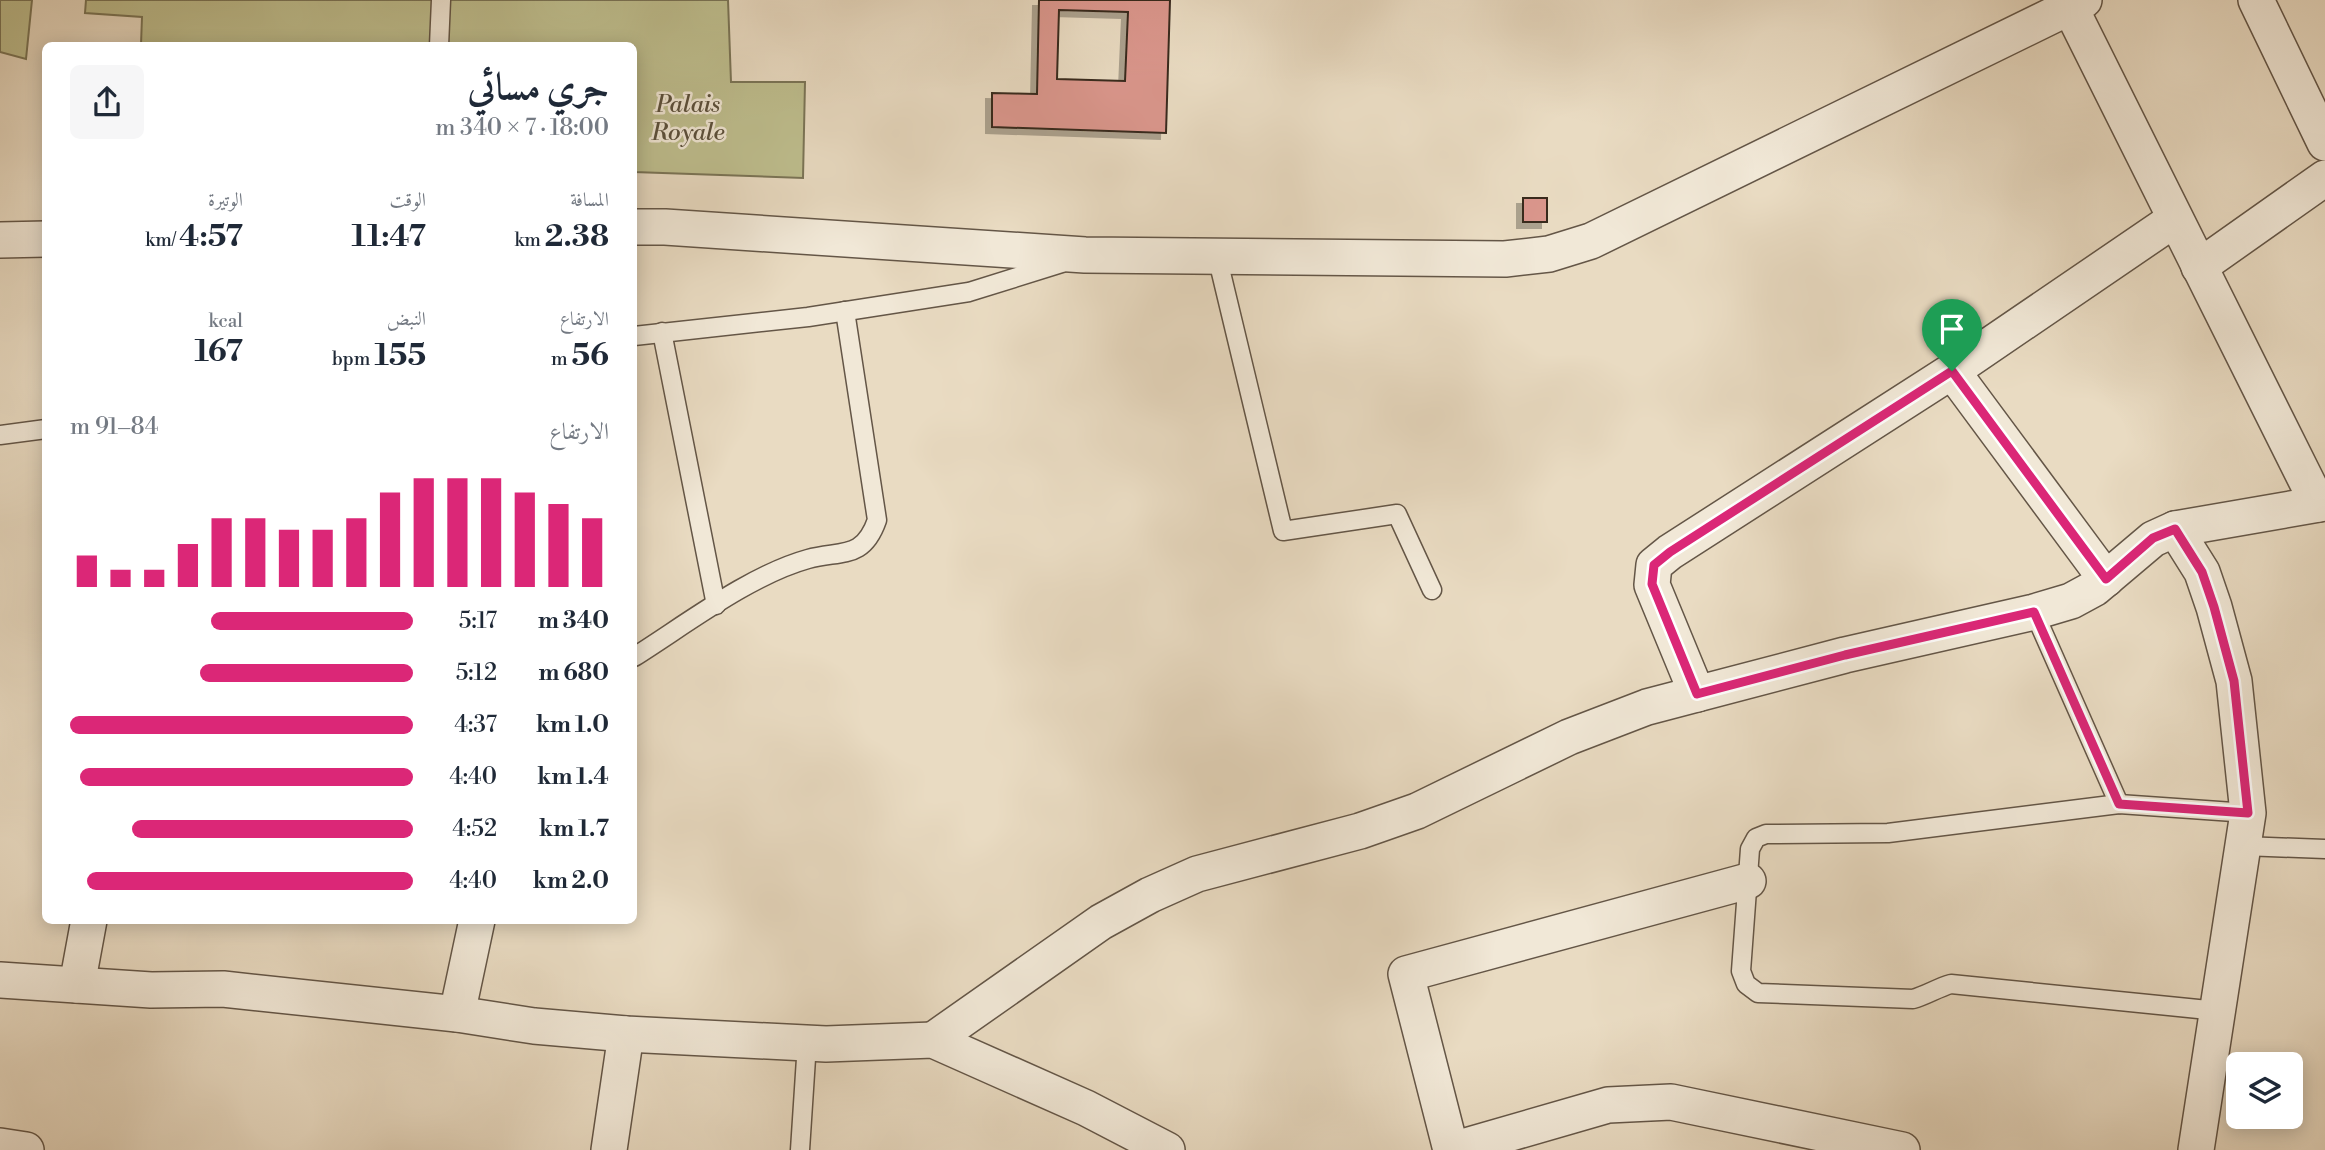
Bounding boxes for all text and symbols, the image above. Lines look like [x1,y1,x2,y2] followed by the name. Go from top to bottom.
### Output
[468,64,609,111] text: جري مسائي
[70,65,144,139] button: share
[650,90,725,148] park label: Palais Royale
[435,114,609,142] text: 18:00 · 7 × 340 m
[208,188,243,212] text: الوتيرة
[390,188,426,212] text: الوقت
[570,188,609,212] text: المسافة
[179,218,243,256] text: 4:57
[352,218,426,256] text: 11:47
[545,218,609,256] text: 2.38
[145,228,179,252] text: /km
[514,228,545,252] text: km
[1922,299,1982,371] pin
[387,307,426,331] text: النبض
[560,307,609,331] text: الارتفاع
[209,309,243,333] text: kcal
[1933,310,1971,348] icon: arrive
[195,333,243,371] text: 167
[374,337,426,375] text: 155
[572,337,609,375] text: 56
[332,347,374,371] text: bpm
[551,347,572,371] text: m
[70,413,159,441] text: 84–91 m
[549,418,609,446] text: الارتفاع
[459,607,497,635] text: 5:17
[538,607,609,635] text: 340 m
[456,659,497,687] text: 5:12
[539,659,609,687] text: 680 m
[454,711,497,739] text: 4:37
[536,711,609,739] text: 1.0 km
[449,763,497,791] text: 4:40
[537,763,609,791] text: 1.4 km
[452,815,497,843] text: 4:52
[539,815,609,843] text: 1.7 km
[449,867,497,895] text: 4:40
[533,867,609,895] text: 2.0 km
[2226,1052,2303,1129] map controls
[2226,1052,2303,1129] button: layers

